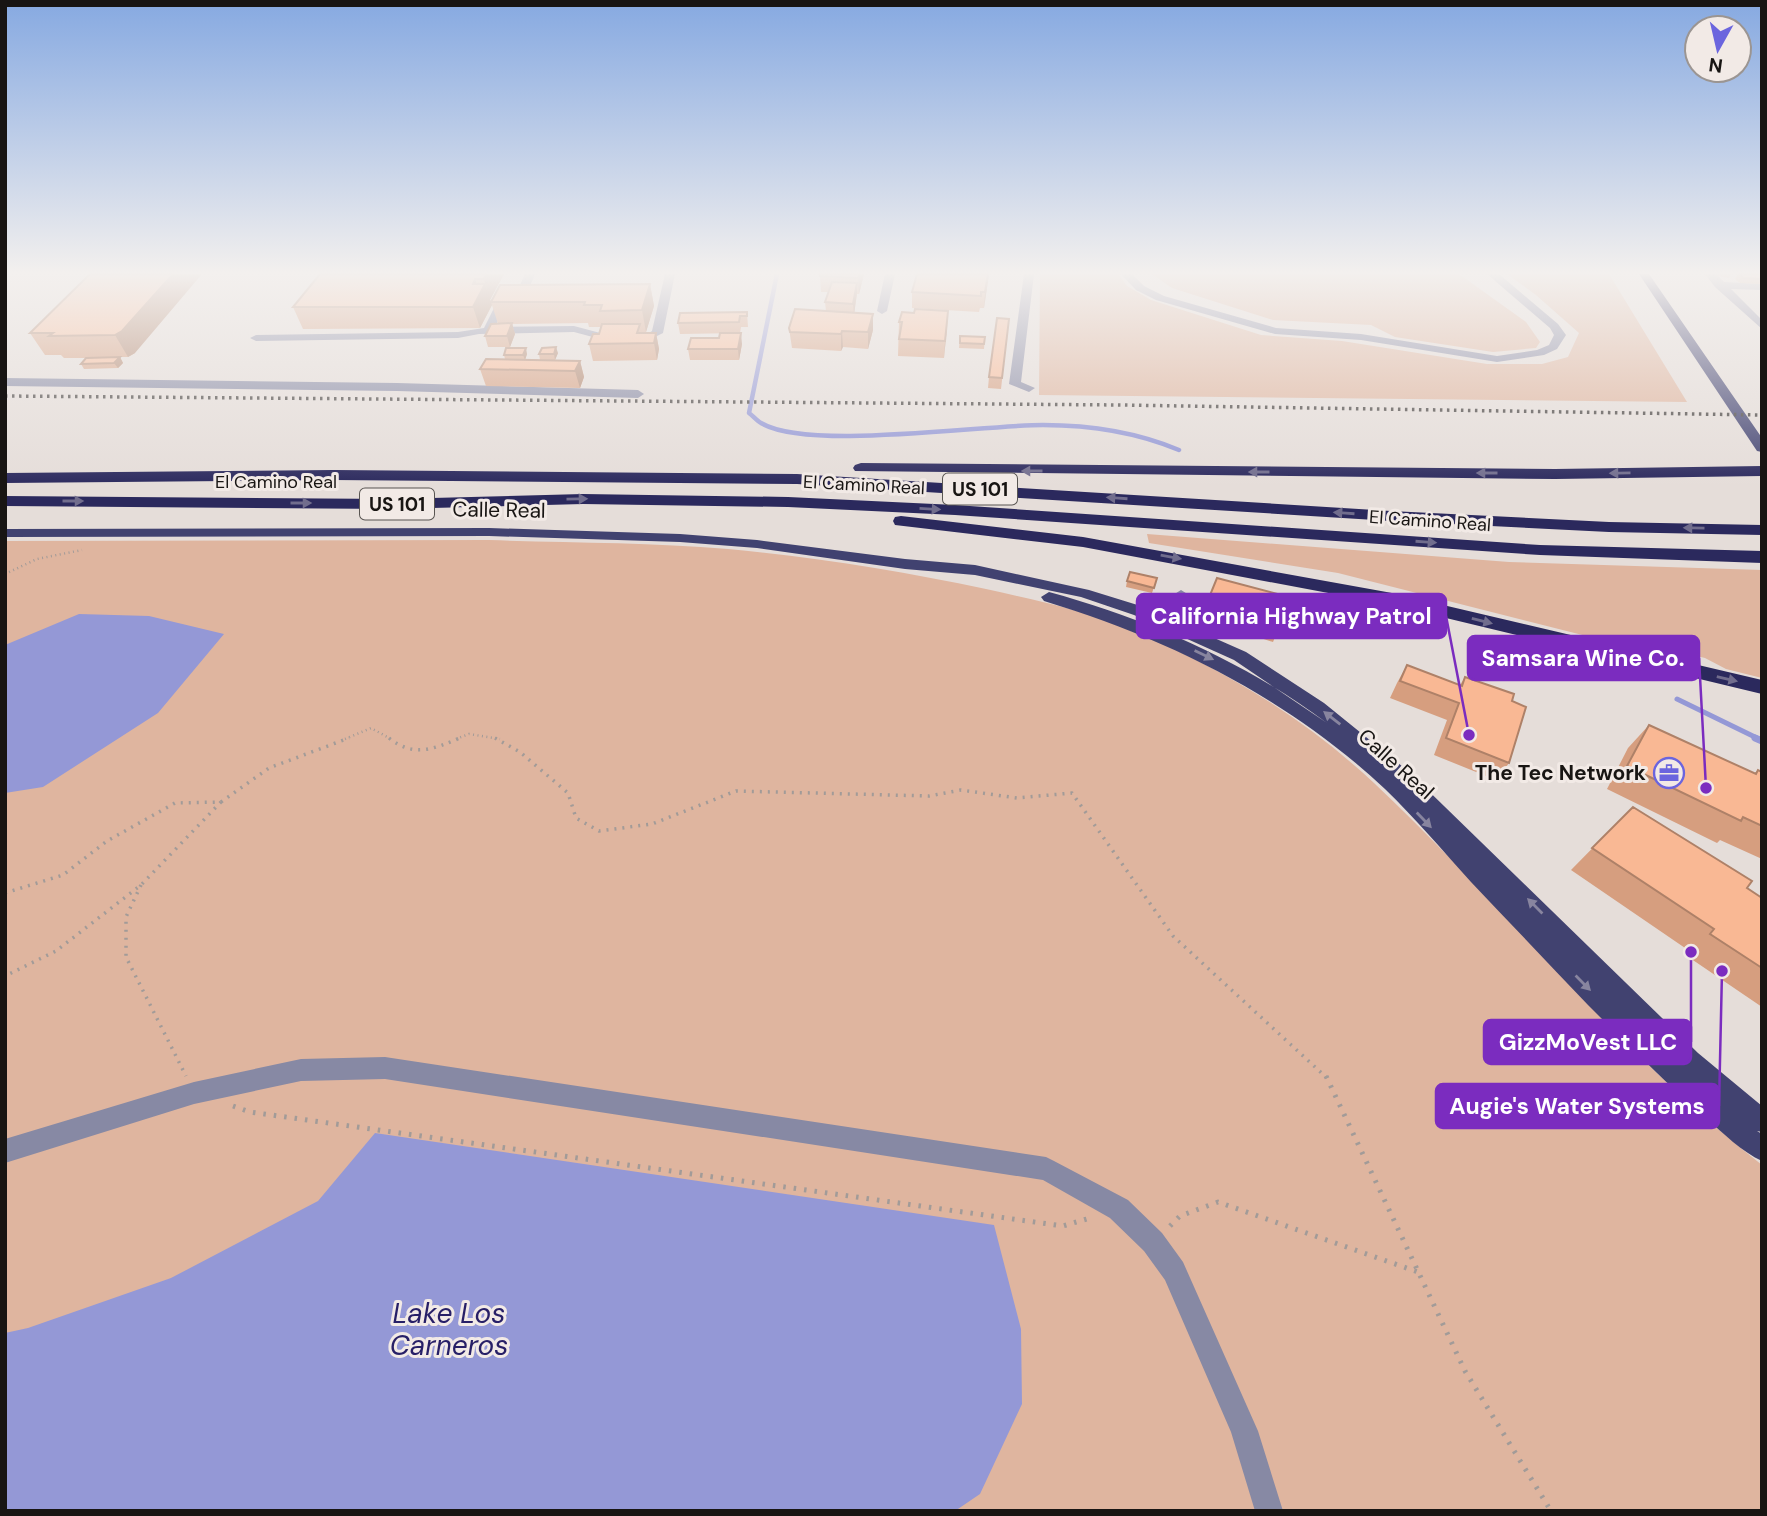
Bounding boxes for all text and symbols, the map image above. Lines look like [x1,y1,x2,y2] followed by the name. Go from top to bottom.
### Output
[1683,14,1753,84] north arrow
[1707,52,1724,79] text: N
[1020,465,1042,477] one-way arrow
[1248,466,1270,478] one-way arrow
[1475,467,1497,479] one-way arrow
[1609,467,1631,479] one-way arrow
[215,470,337,494] street label: El Camino Real
[802,470,926,500] street label: El Camino Real
[943,474,1017,504] road number: US 101
[360,489,434,520] road number: US 101
[1106,492,1128,503] one-way arrow
[567,493,589,505] one-way arrow
[63,495,85,507] one-way arrow
[452,495,546,525] street label: Calle Real
[290,497,312,509] one-way arrow
[919,504,941,515] one-way arrow
[1368,505,1492,537] street label: El Camino Real
[1333,507,1355,518] one-way arrow
[1682,523,1704,534] one-way arrow
[1415,537,1437,548] one-way arrow
[1160,552,1182,563] one-way arrow
[1137,594,1446,638] callout: California Highway Patrol
[1150,601,1432,631] text: California Highway Patrol
[1471,616,1493,627] one-way arrow
[1468,636,1699,680] callout: Samsara Wine Co.
[1482,643,1684,673] text: Samsara Wine Co.
[1194,650,1214,661] one-way arrow
[1716,674,1738,685] one-way arrow
[1324,711,1341,726] one-way arrow
[1352,722,1440,806] street label: Calle Real
[1652,756,1686,790] office icon: The Tec Network
[1475,759,1646,787] place label: The Tec Network
[1416,811,1433,828] one-way arrow
[1527,898,1544,914] one-way arrow
[1574,974,1591,991] one-way arrow
[1484,1020,1691,1064] callout: GizzMoVest LLC
[1499,1027,1677,1057] text: GizzMoVest LLC
[1436,1084,1719,1128] callout: Augie's Water Systems
[1449,1091,1705,1121] text: Augie's Water Systems
[390,1295,508,1364] water label: Lake Los Carneros

